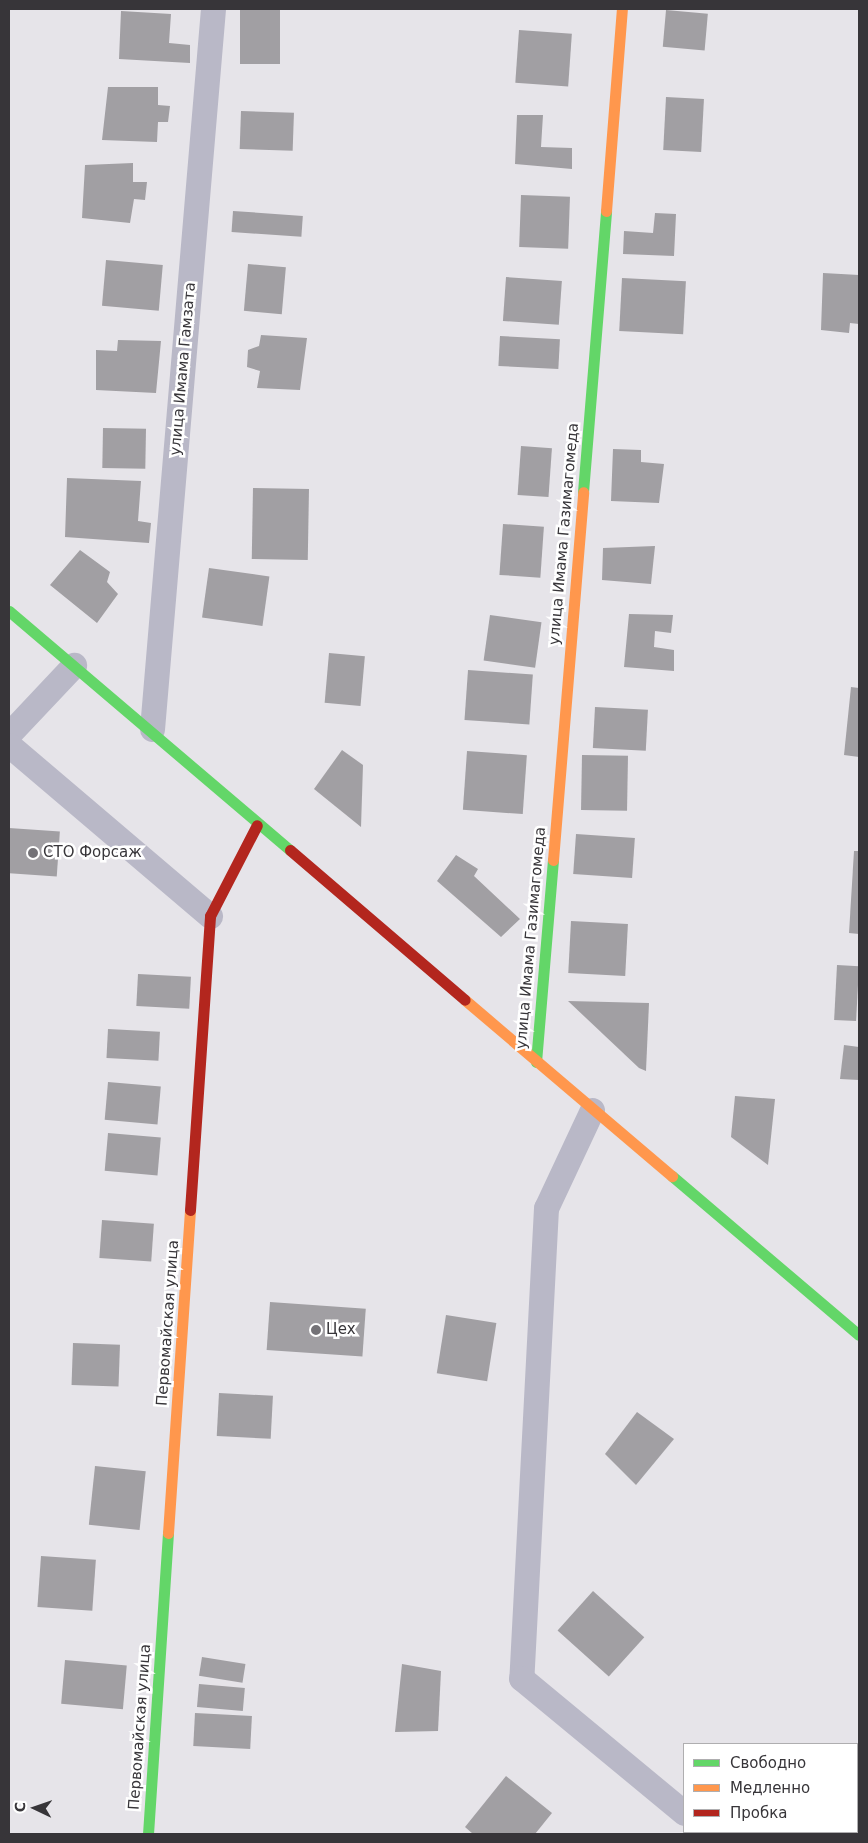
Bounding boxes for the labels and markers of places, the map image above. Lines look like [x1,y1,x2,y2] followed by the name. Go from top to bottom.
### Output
[43,844,142,862] place label: СТО Форсаж
[27,847,39,859] marker: СТО Форсаж
[326,1321,356,1339] place label: Цех
[310,1324,322,1336] marker: Цех

